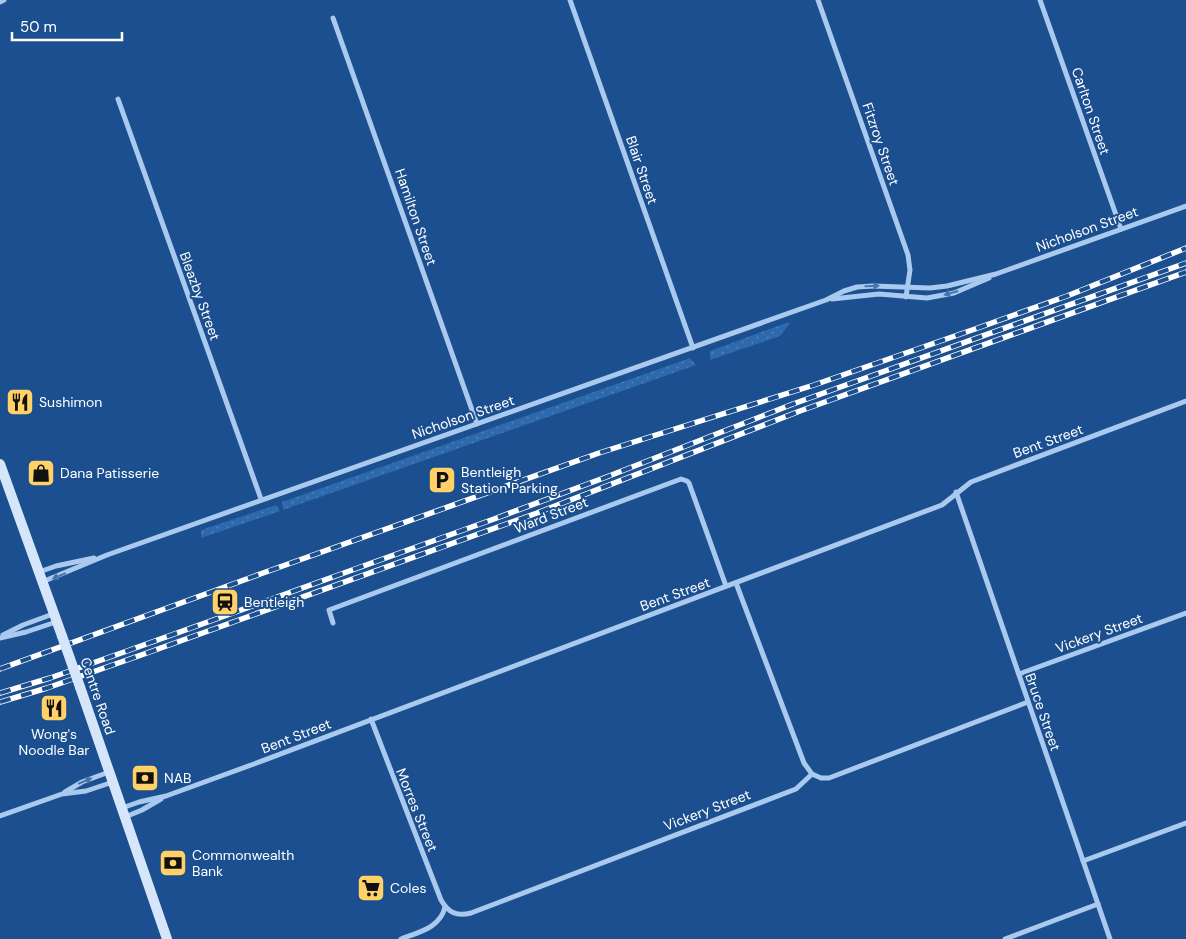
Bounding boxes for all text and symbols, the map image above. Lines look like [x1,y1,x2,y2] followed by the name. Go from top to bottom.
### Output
[12,10,122,42] scale bar
[20,17,57,37] text: 50 m
[1068,65,1114,157] street label: Carlton Street
[858,100,904,188] street label: Fitzroy Street
[622,133,662,207] street label: Blair Street
[391,166,441,268] street label: Hamilton Street
[1034,202,1140,256] street label: Nicholson Street
[176,249,224,343] street label: Bleazby Street
[864,282,880,290] one-way arrow
[943,290,958,298] one-way arrow
[5,387,35,417] restaurant icon: Sushimon
[409,391,517,443] street label: Nicholson Street
[39,393,102,411] place label: Sushimon
[1010,420,1086,462] street label: Bent Street
[26,458,56,488] shop icon: Dana Patisserie
[461,463,558,497] place label: Bentleigh Station Parking
[60,464,159,482] place label: Dana Patisserie
[427,465,457,495] parking icon: Bentleigh Station Parking
[512,493,590,537] street label: Ward Street
[52,572,66,580] one-way arrow
[637,573,713,615] street label: Bent Street
[210,587,240,617] station icon: Bentleigh
[244,593,304,611] place label: Bentleigh
[1053,609,1145,657] street label: Vickery Street
[76,655,120,737] street label: Centre Road
[1021,671,1065,753] street label: Bruce Street
[39,693,69,723] restaurant icon: Wong's Noodle Bar
[259,714,333,758] street label: Bent Street
[18,725,90,759] place label: Wong's Noodle Bar
[130,763,160,793] bank icon: NAB
[392,766,442,854] street label: Morres Street
[164,769,191,787] place label: NAB
[78,777,92,785] one-way arrow
[661,785,753,835] street label: Vickery Street
[192,846,294,880] place label: Commonwealth Bank
[158,848,188,878] bank icon: Commonwealth Bank
[356,873,386,903] supermarket icon: Coles
[390,879,426,897] place label: Coles

